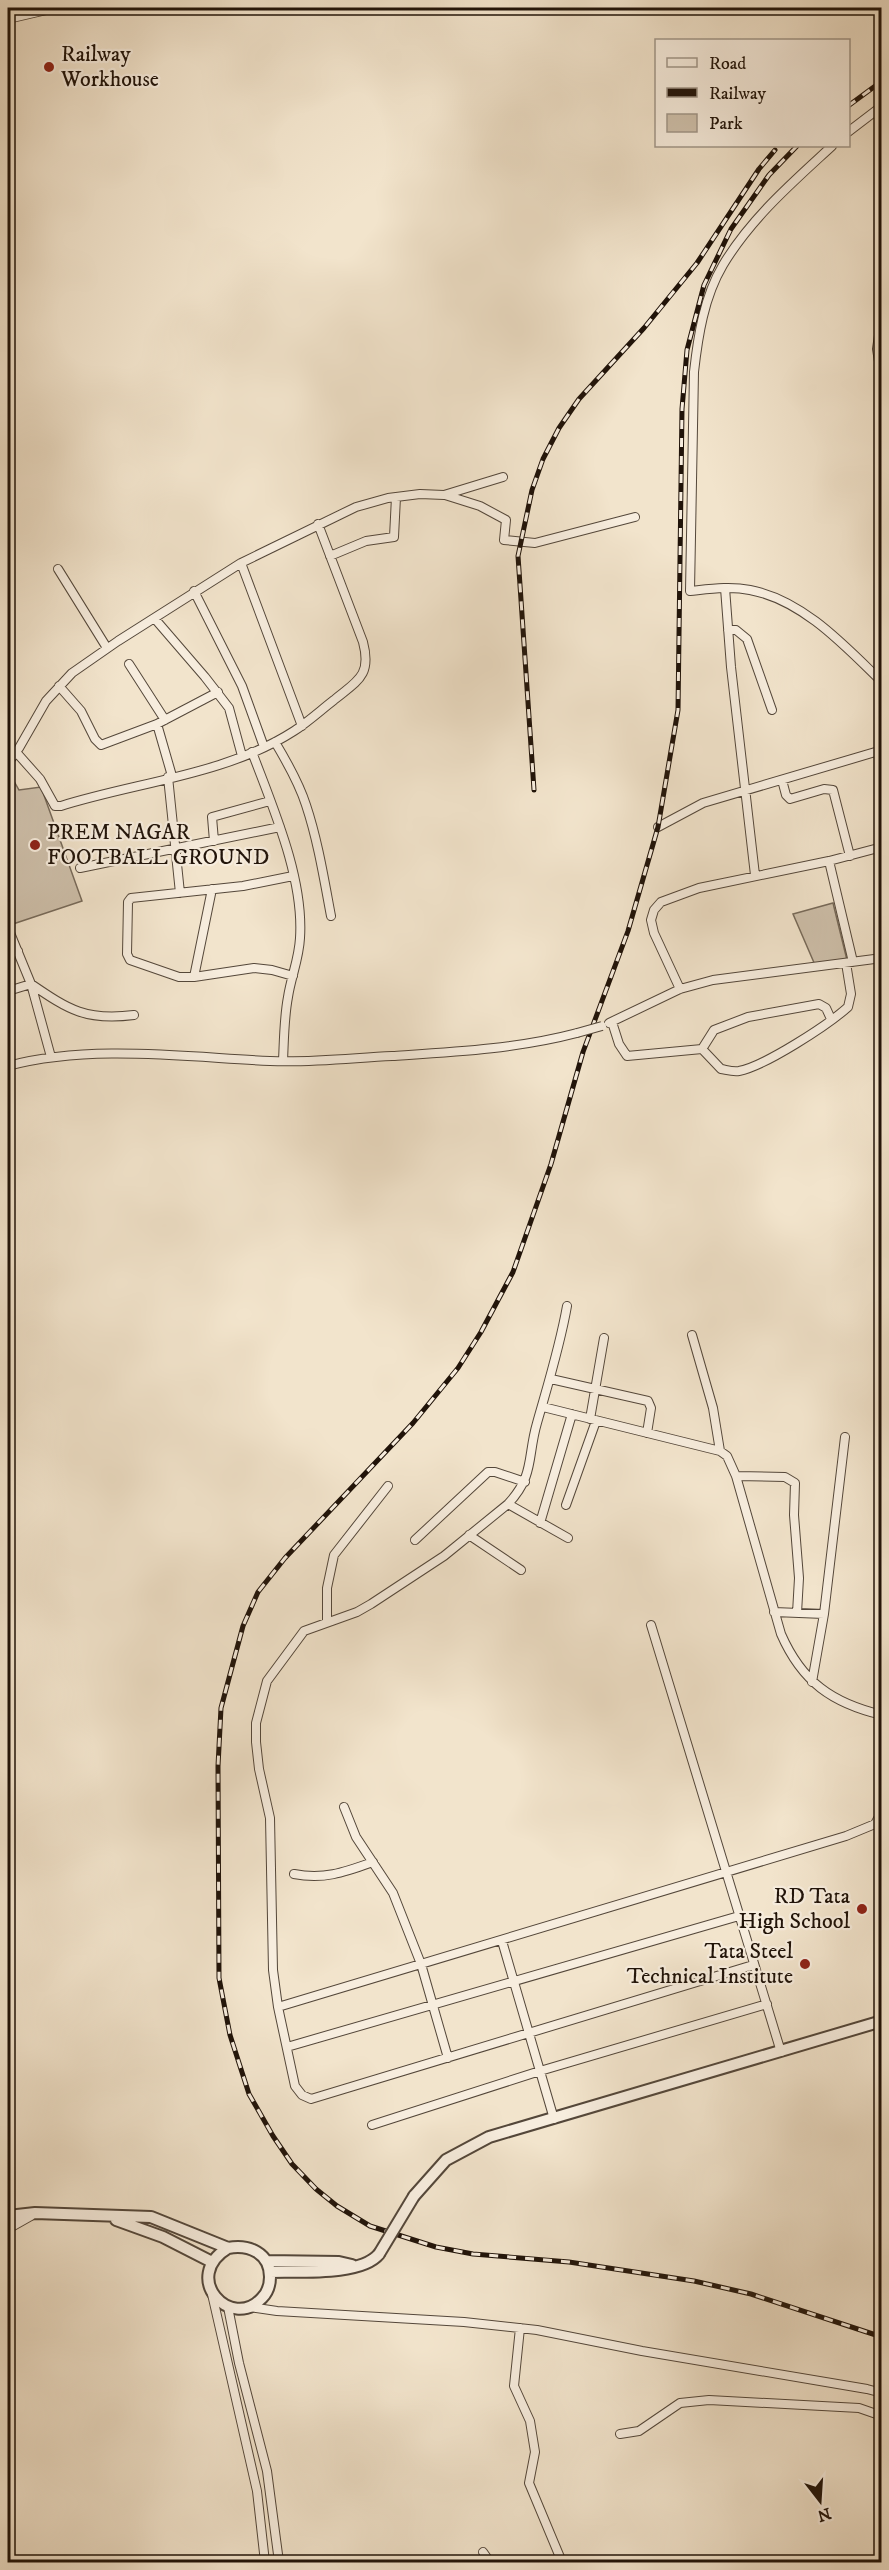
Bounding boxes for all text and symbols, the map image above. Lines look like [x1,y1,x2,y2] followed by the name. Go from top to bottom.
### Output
[655,39,850,147] legend
[60,41,159,93] place label: Railway Workhouse
[709,53,746,75] text: Road
[42,60,56,74] marker: Railway Workhouse
[709,83,767,105] text: Railway
[709,113,743,135] text: Park
[47,819,269,871] place label: PREM NAGAR FOOTBALL GROUND
[28,838,42,852] marker: PREM NAGAR FOOTBALL GROUND
[738,1883,851,1935] place label: RD Tata High School
[855,1902,869,1916] marker: RD Tata High School
[627,1938,793,1990] place label: Tata Steel Technical Institute
[798,1957,812,1971] marker: Tata Steel Technical Institute
[790,2471,850,2531] north arrow
[815,2503,833,2526] text: N

